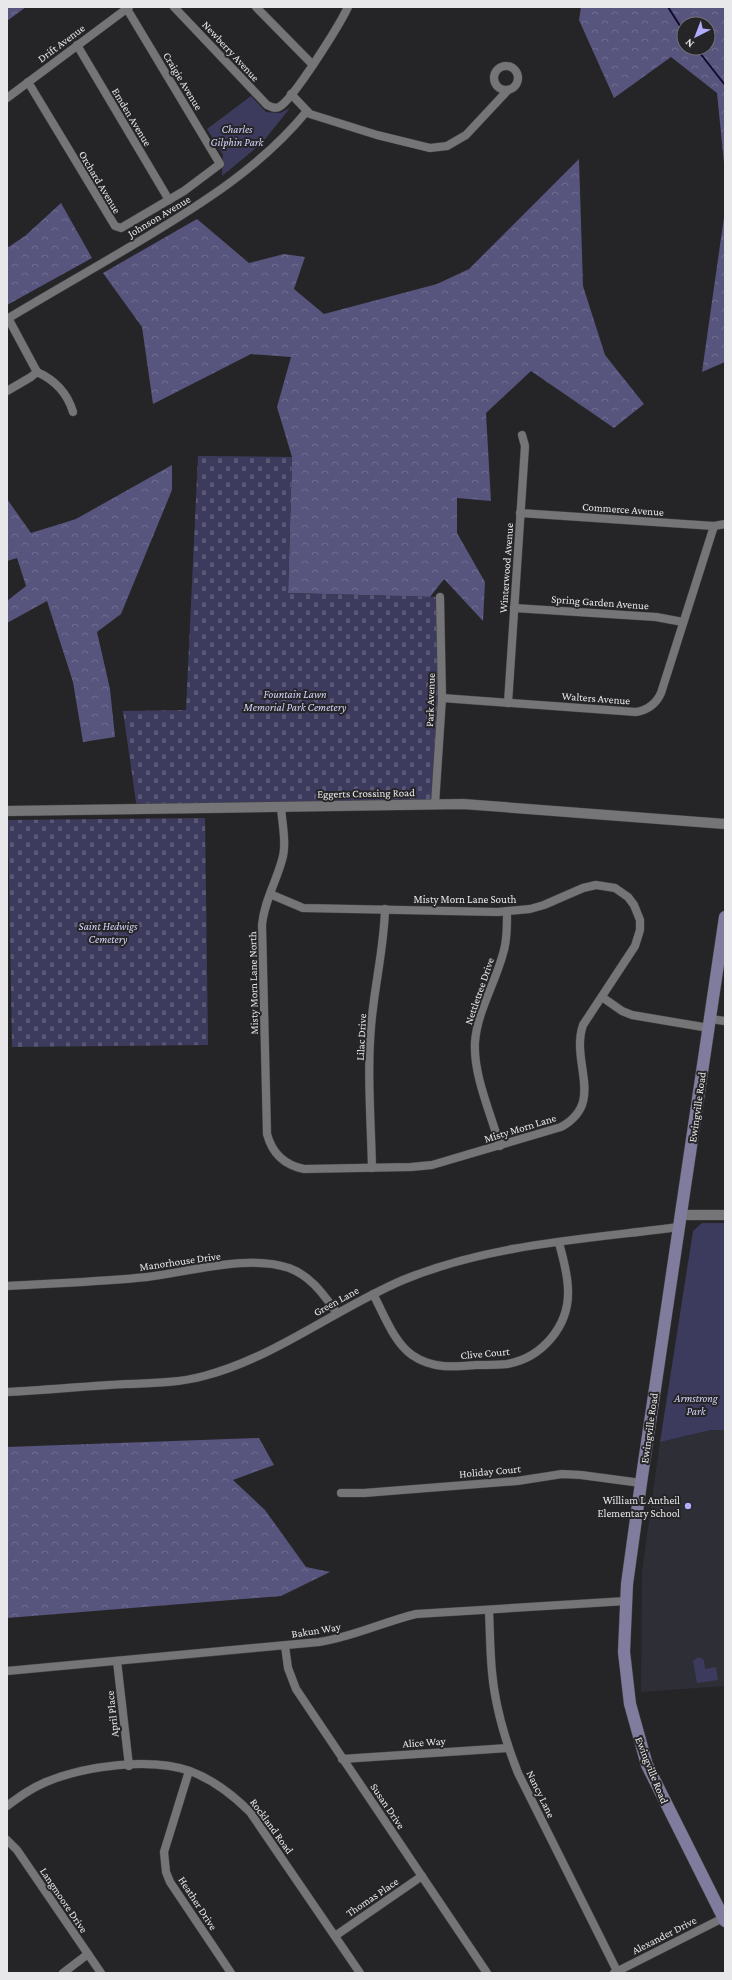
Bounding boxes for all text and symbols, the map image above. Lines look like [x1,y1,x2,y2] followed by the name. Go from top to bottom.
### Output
[676,16,716,56] north arrow
[199,18,262,84] street label: Newberry Avenue
[35,21,87,64] street label: Drift Avenue
[682,36,696,50] text: N
[160,50,205,113] street label: Craigie Avenue
[110,86,154,148] street label: Emden Avenue
[211,123,265,149] park label: Charles Gilphin Park
[77,149,123,215] street label: Orchard Avenue
[125,193,193,241] street label: Johnson Avenue
[582,500,664,518] street label: Commerce Avenue
[497,522,515,613] street label: Winterwood Avenue
[551,593,649,612] street label: Spring Garden Avenue
[423,673,437,727] street label: Park Avenue
[243,688,347,714] park label: Fountain Lawn Memorial Park Cemetery
[561,690,631,706] street label: Walters Avenue
[317,786,415,801] street label: Eggerts Crossing Road
[414,893,517,906] street label: Misty Morn Lane South
[79,920,138,946] park label: Saint Hedwigs Cemetery
[246,931,261,1035] street label: Misty Morn Lane North
[462,956,496,1026] street label: Nettletree Drive
[354,1013,368,1061] street label: Lilac Drive
[686,1071,709,1143] street label: Ewingville Road
[482,1111,558,1146] street label: Misty Morn Lane
[139,1249,221,1273] street label: Manorhouse Drive
[311,1284,361,1318] street label: Green Lane
[460,1345,510,1361] street label: Clive Court
[638,1392,661,1464] street label: Ewingville Road
[673,1392,719,1417] park label: Armstrong Park
[459,1462,522,1481] street label: Holiday Court
[598,1494,680,1520] place label: William L Antheil Elementary School
[683,1501,693,1511] marker: William L Antheil Elementary School
[290,1620,343,1641] street label: Bakun Way
[104,1690,121,1738] street label: April Place
[402,1734,447,1750] street label: Alice Way
[632,1735,671,1806] street label: Ewingville Road
[523,1768,558,1820] street label: Nancy Lane
[368,1781,408,1831] street label: Susan Drive
[248,1796,296,1856] street label: Rockland Road
[37,1865,90,1936] street label: Langmoore Drive
[176,1874,220,1932] street label: Heather Drive
[344,1875,401,1919] street label: Thomas Place
[630,1914,698,1956] street label: Alexander Drive

